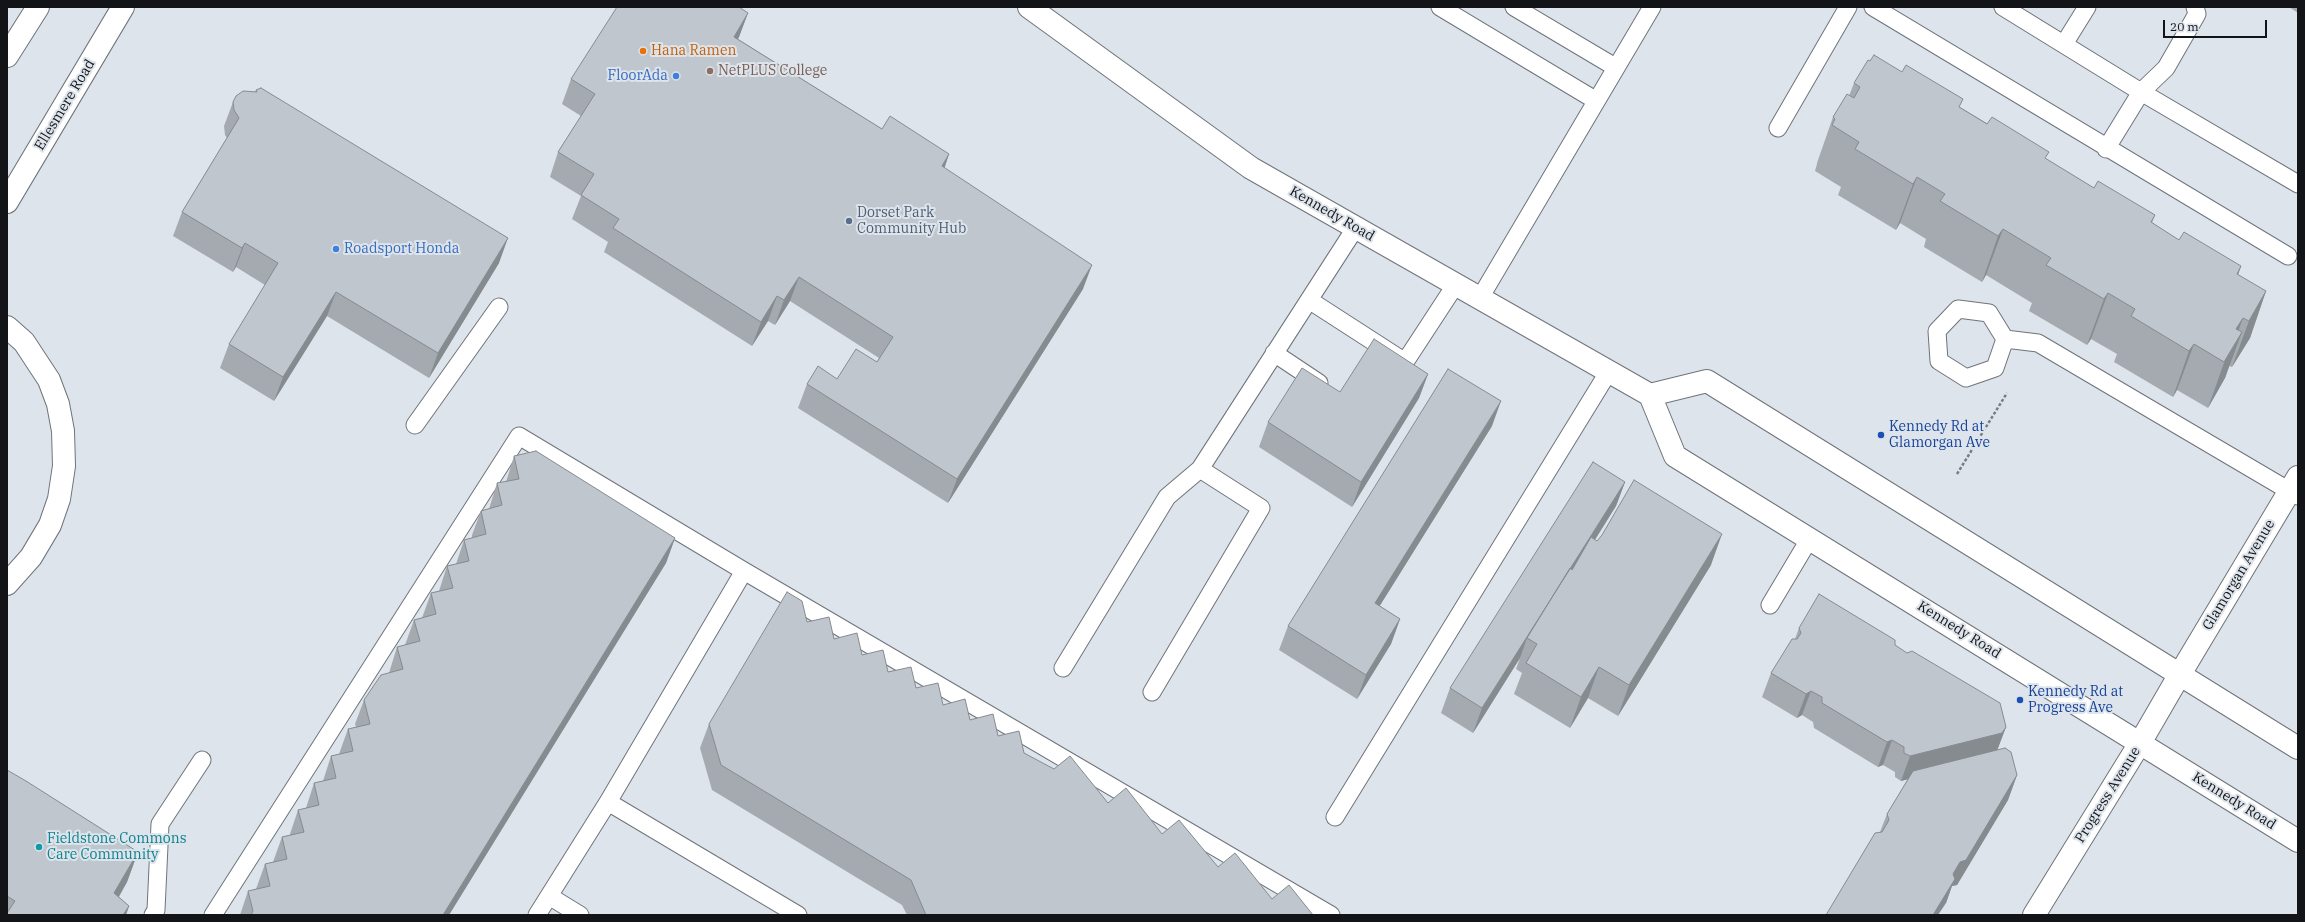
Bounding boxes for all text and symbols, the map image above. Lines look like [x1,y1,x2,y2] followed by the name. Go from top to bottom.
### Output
[2165,12,2269,38] scale bar
[2170,19,2199,34] text: 20 m
[651,43,736,59] place label: Hana Ramen
[638,46,648,56] marker: Hana Ramen
[31,57,99,153] street label: Ellesmere Road
[718,63,827,79] place label: NetPLUS College
[705,66,715,76] marker: NetPLUS College
[608,68,668,84] place label: FloorAda
[671,71,681,81] marker: FloorAda
[1287,183,1377,245] street label: Kennedy Road
[857,205,966,238] place label: Dorset Park Community Hub
[844,216,854,226] marker: Dorset Park Community Hub
[344,241,459,257] place label: Roadsport Honda
[331,244,341,254] marker: Roadsport Honda
[1889,419,1990,452] place label: Kennedy Rd at Glamorgan Ave
[1876,430,1886,440] marker: Kennedy Rd at Glamorgan Ave
[2199,517,2279,633] street label: Glamorgan Avenue
[1914,598,2004,662] street label: Kennedy Road
[2028,684,2123,716] place label: Kennedy Rd at Progress Ave
[2015,695,2025,705] marker: Kennedy Rd at Progress Ave
[2072,744,2144,846] street label: Progress Avenue
[2189,769,2279,833] street label: Kennedy Road
[47,831,187,864] place label: Fieldstone Commons Care Community
[34,842,44,852] marker: Fieldstone Commons Care Community

